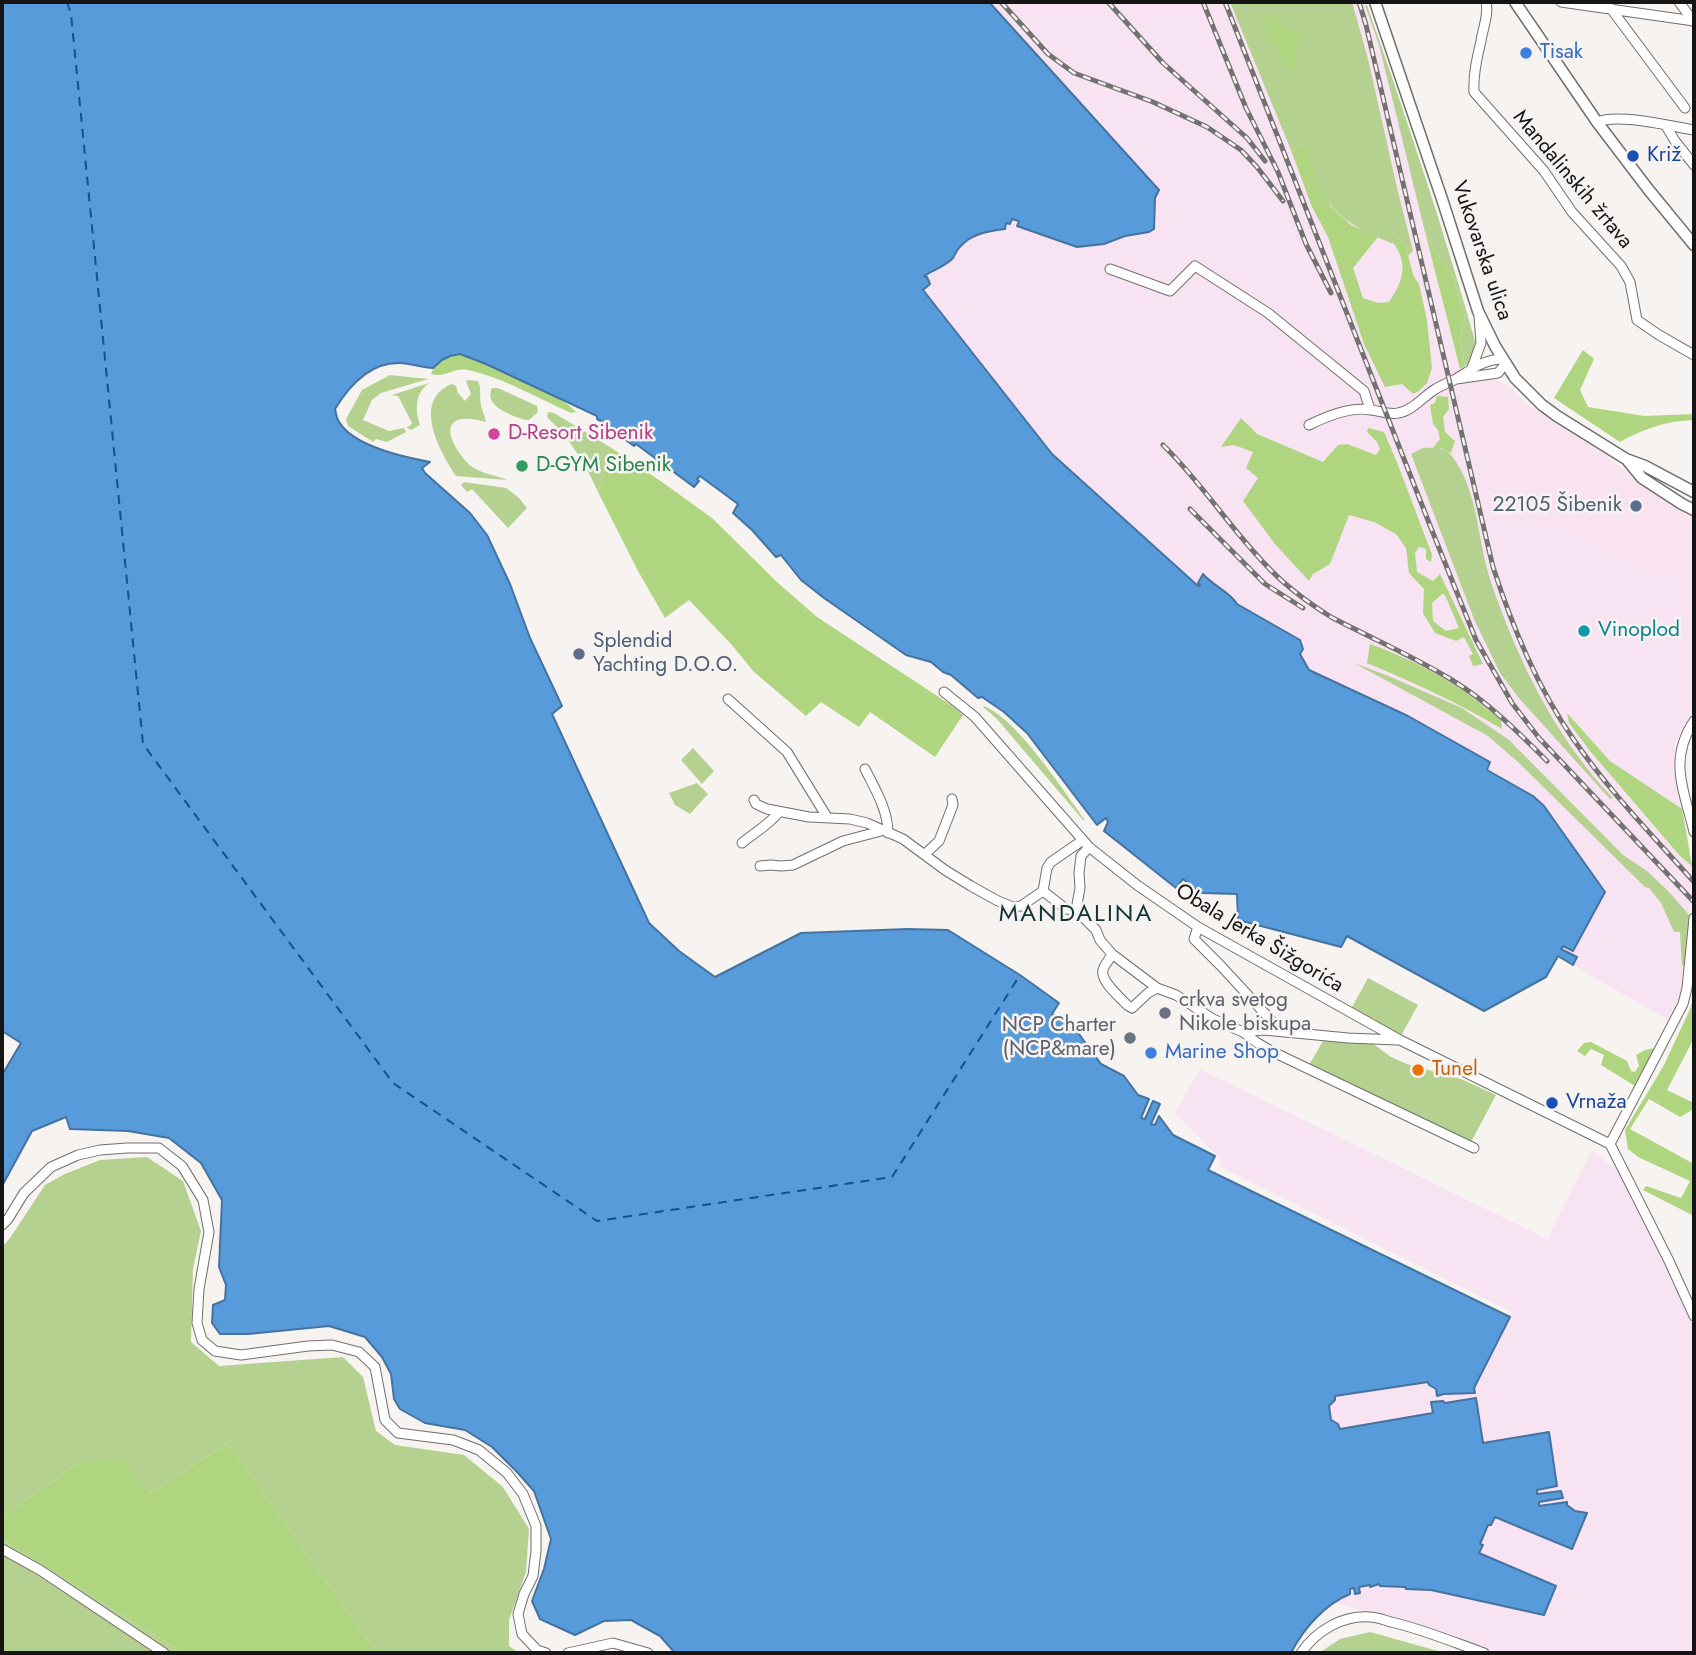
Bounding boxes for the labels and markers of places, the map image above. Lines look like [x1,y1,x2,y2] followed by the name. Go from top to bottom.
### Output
[1540,40,1583,66] place label: Tisak
[1518,45,1534,61] marker: Tisak
[1647,143,1681,169] place label: Križ
[1625,148,1641,164] marker: Križ
[508,421,653,447] place label: D-Resort Sibenik
[486,426,502,442] marker: D-Resort Sibenik
[536,453,671,479] place label: D-GYM Sibenik
[514,458,530,474] marker: D-GYM Sibenik
[1492,493,1622,519] place label: 22105 Šibenik
[1628,498,1644,514] marker: 22105 Šibenik
[1598,618,1680,644] place label: Vinoplod
[1576,623,1592,639] marker: Vinoplod
[593,629,738,679] place label: Splendid Yachting D.O.O.
[571,646,587,662] marker: Splendid Yachting D.O.O.
[1179,988,1311,1038] place label: crkva svetog Nikole biskupa
[1157,1005,1173,1021] marker: crkva svetog Nikole biskupa
[1002,1013,1116,1063] place label: NCP Charter (NCP&mare)
[1122,1030,1138,1046] marker: NCP Charter (NCP&mare)
[1165,1040,1279,1066] place label: Marine Shop
[1143,1045,1159,1061] marker: Marine Shop
[1432,1057,1478,1083] place label: Tunel
[1410,1062,1426,1078] marker: Tunel
[1566,1090,1626,1116] place label: Vrnaža
[1544,1095,1560,1111] marker: Vrnaža

